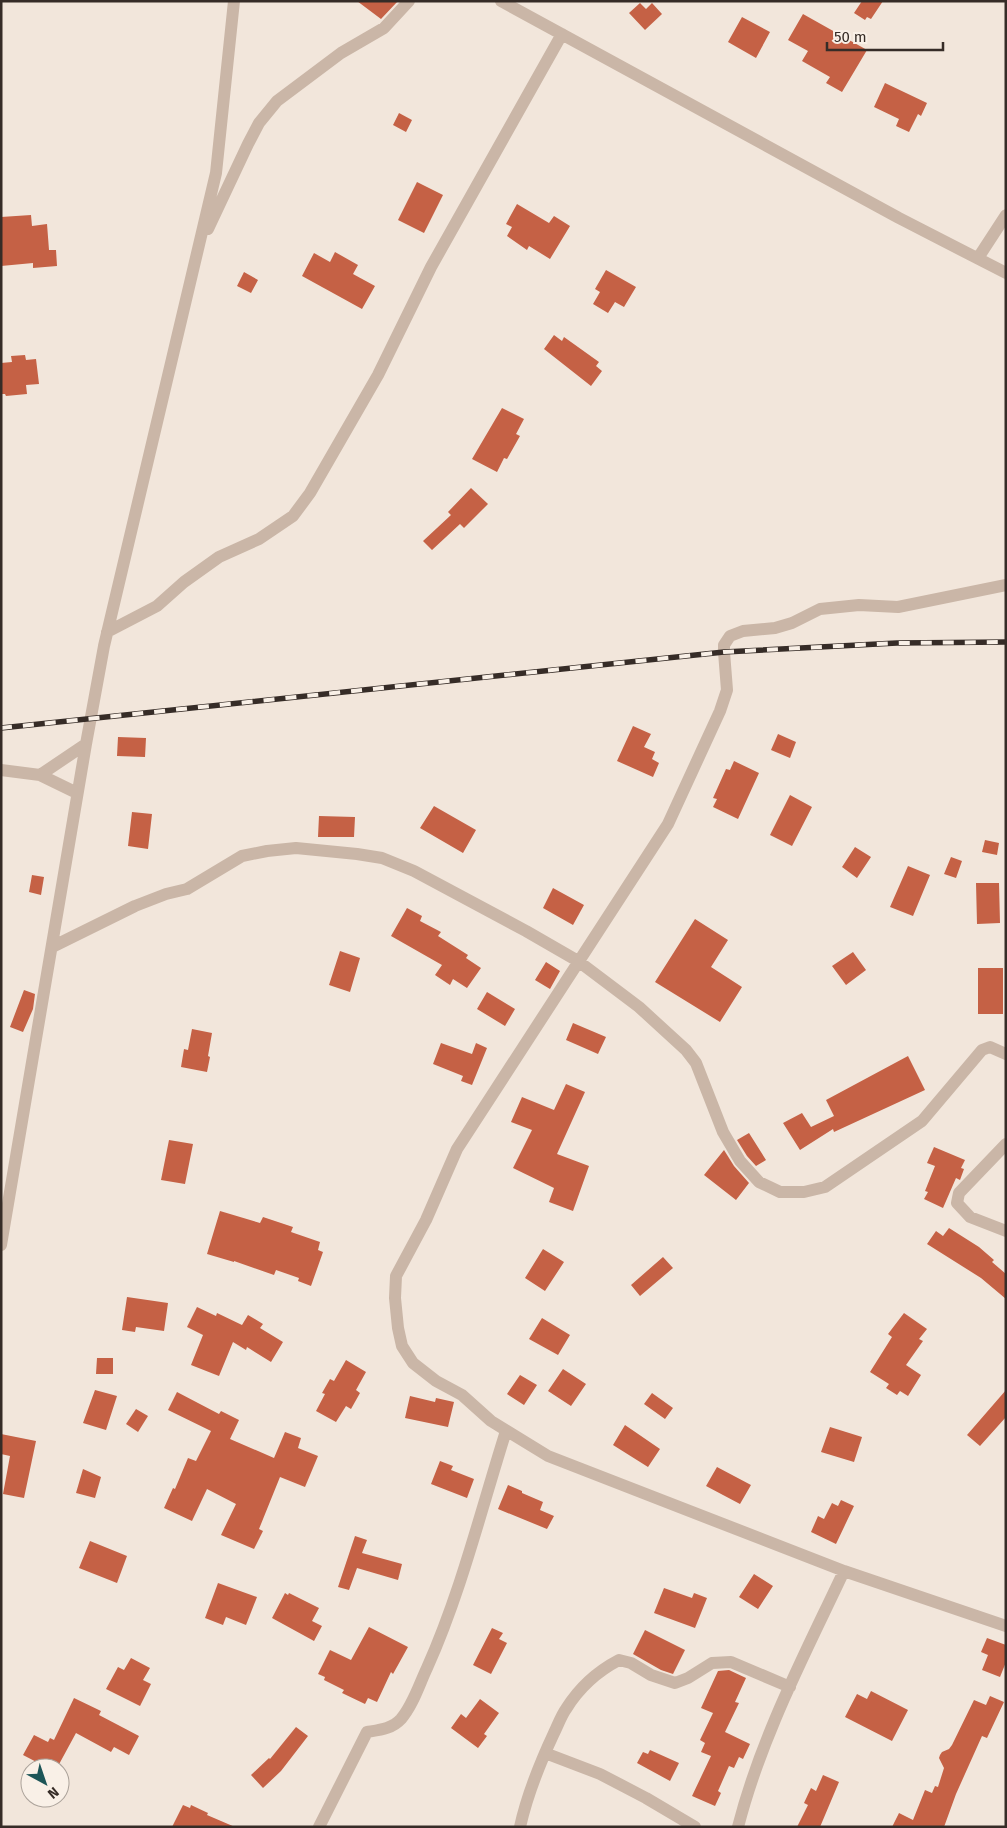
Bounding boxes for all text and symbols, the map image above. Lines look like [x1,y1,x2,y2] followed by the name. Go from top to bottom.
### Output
[827,20,943,52] scale bar
[834,28,867,46] text: 50 m
[20,1758,70,1808] north arrow
[44,1783,62,1802] text: N

